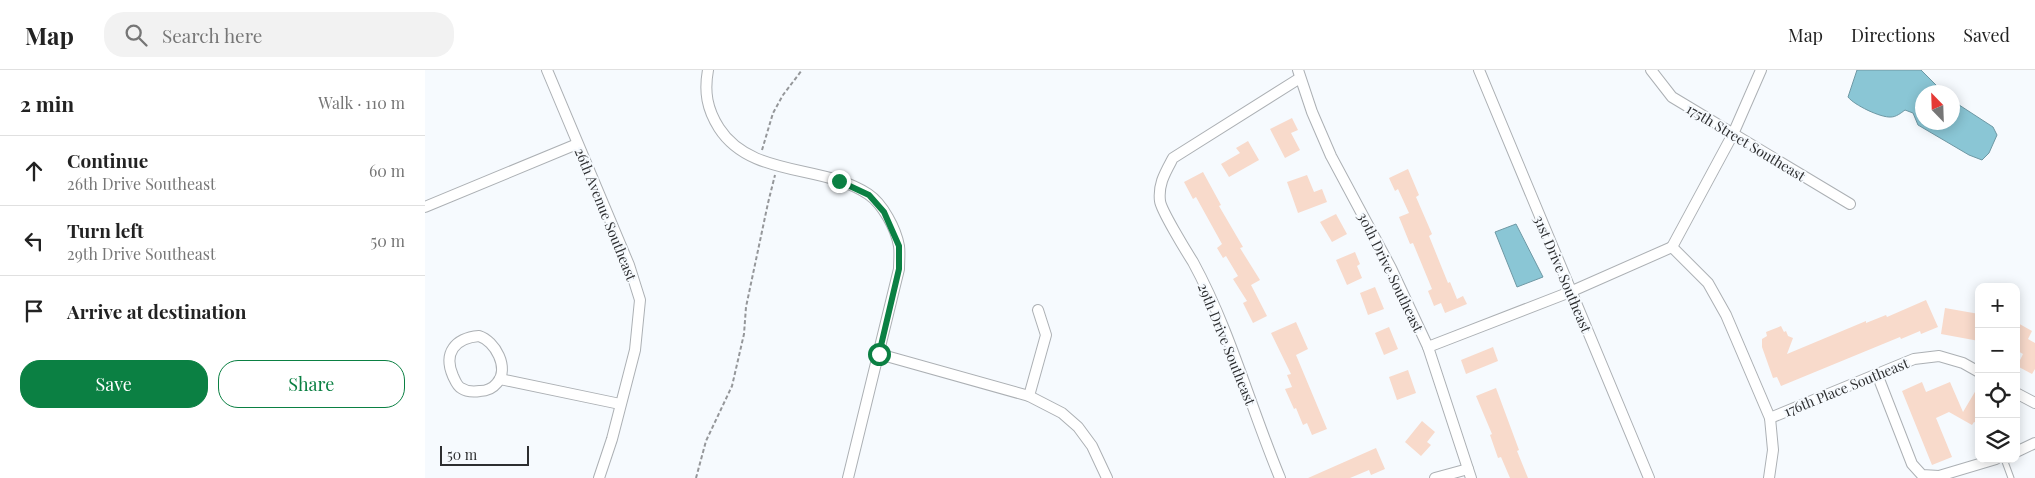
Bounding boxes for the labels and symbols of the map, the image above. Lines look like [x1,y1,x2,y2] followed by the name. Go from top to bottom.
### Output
[1915,85,1960,130] north arrow
[1683,99,1810,186] street label: 175th Street Southeast
[571,145,642,284] street label: 26th Avenue Southeast
[828,170,851,193] route end
[1354,209,1429,336] street label: 30th Drive Southeast
[1530,213,1597,336] street label: 31st Drive Southeast
[1194,280,1261,409] street label: 29th Drive Southeast
[868,343,891,366] route start
[1781,353,1912,421] street label: 176th Place Southeast
[440,443,529,466] scale bar

